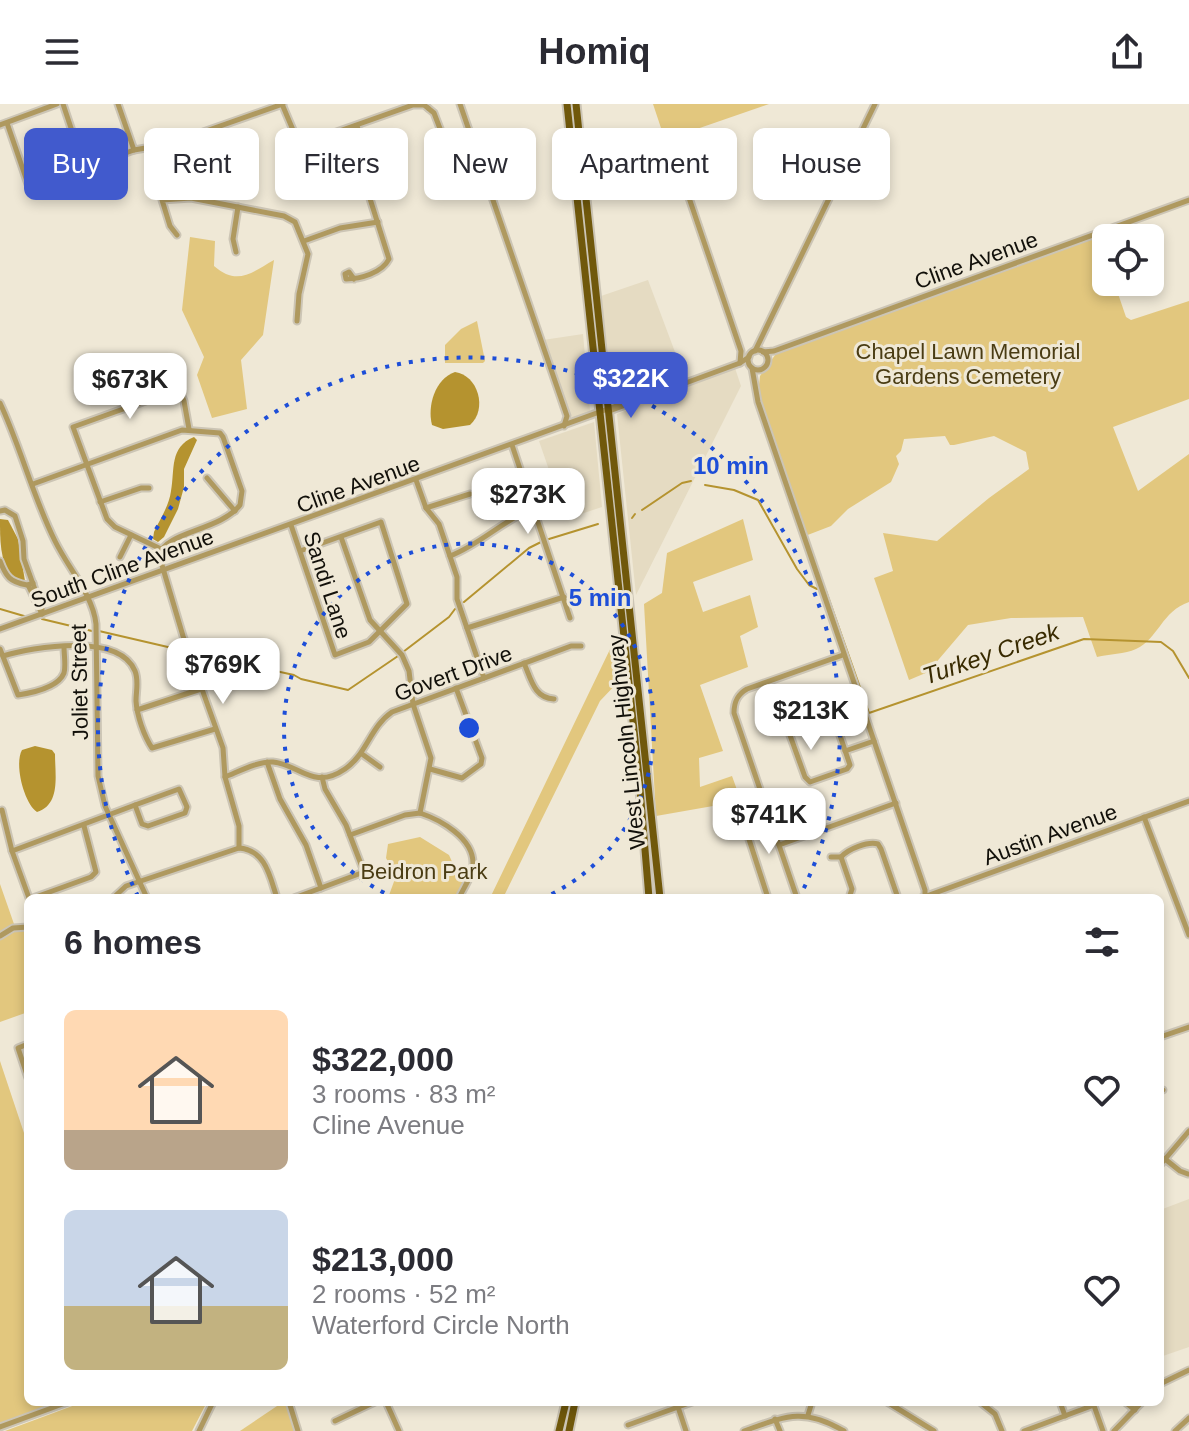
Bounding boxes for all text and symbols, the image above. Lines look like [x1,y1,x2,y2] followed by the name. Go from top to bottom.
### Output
[40,30,84,74] icon: menu
[1105,30,1149,74] icon: share
[539,31,651,72] text: Homiq
[24,128,128,200] chip: Buy
[144,128,259,200] chip: Rent
[275,128,408,200] chip: Filters
[424,128,536,200] chip: New
[552,128,737,200] chip: Apartment
[753,128,890,200] chip: House
[1092,224,1164,296] map controls
[1092,224,1164,296] button: locate
[911,227,1041,294] street label: Cline Avenue
[856,339,1081,389] park label: Chapel Lawn Memorial Gardens Cemetery
[575,352,687,420] pin: $322K
[74,353,186,421] pin: $673K
[593,363,669,393] text: $322K
[92,364,168,394] text: $673K
[293,451,423,518] street label: Cline Avenue
[693,452,769,479] text: 10 min
[472,468,584,536] pin: $273K
[490,479,566,509] text: $273K
[27,524,217,613] street label: South Cline Avenue
[298,528,357,642] street label: Sandi Lane
[569,584,631,611] text: 5 min
[919,617,1064,689] water label: Turkey Creek
[66,624,93,740] street label: Joliet Street
[603,633,650,851] street label: West Lincoln Highway
[167,638,279,706] pin: $769K
[391,641,515,706] street label: Govert Drive
[185,649,261,679] text: $769K
[755,684,867,752] pin: $213K
[773,695,849,725] text: $213K
[455,714,483,742] centre of rings
[713,788,825,856] pin: $741K
[731,799,807,829] text: $741K
[980,799,1120,870] street label: Austin Avenue
[360,859,489,884] park label: Beidron Park
[1080,920,1124,964] icon: filters
[64,923,202,961] text: 6 homes
[312,1040,454,1078] text: $322,000
[128,1042,224,1138] icon: home
[1080,1068,1124,1112] icon: heart
[312,1079,496,1109] text: 3 rooms · 83 m²
[312,1110,465,1140] text: Cline Avenue
[312,1240,454,1278] text: $213,000
[128,1242,224,1338] icon: home
[1080,1268,1124,1312] icon: heart
[312,1279,496,1309] text: 2 rooms · 52 m²
[312,1310,570,1340] text: Waterford Circle North

